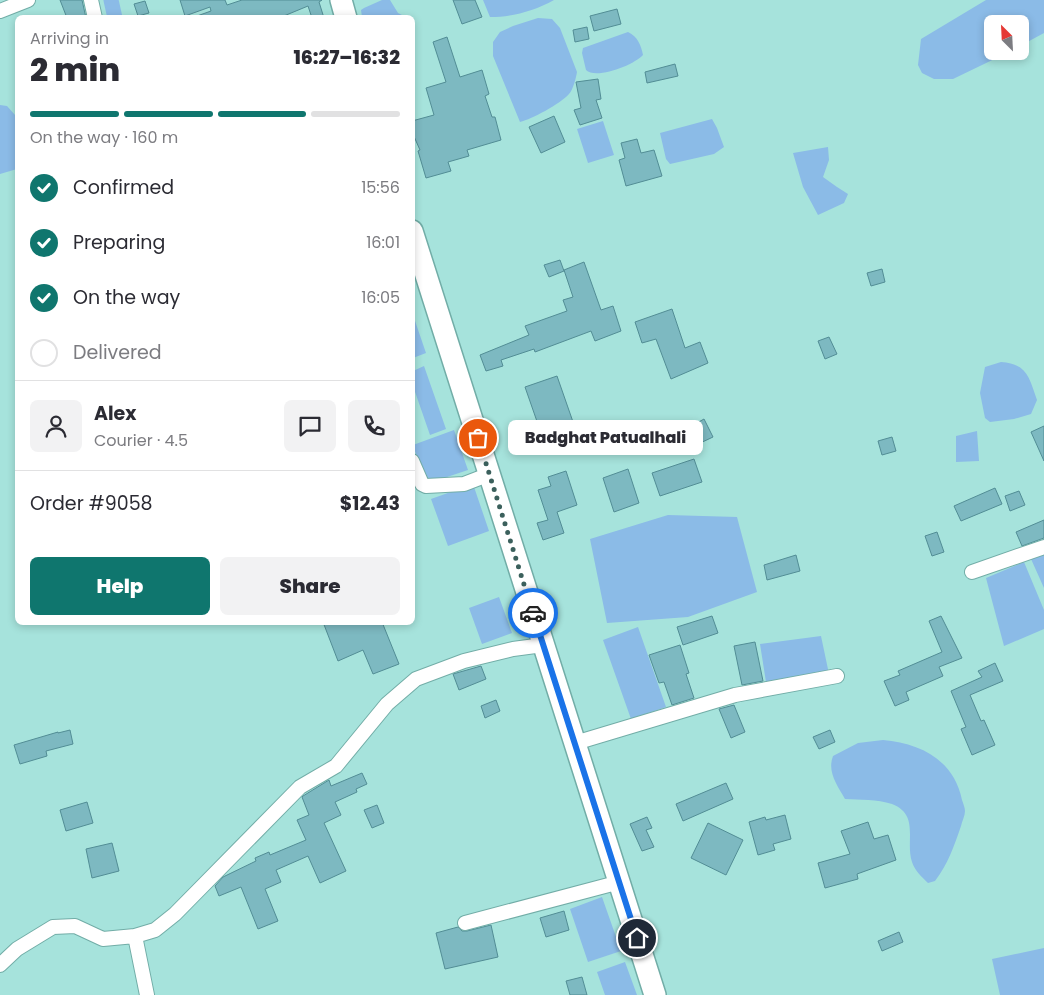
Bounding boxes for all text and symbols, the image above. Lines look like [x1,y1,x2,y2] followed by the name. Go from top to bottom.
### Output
[984,15,1029,60] north arrow
[984,15,1029,60] map controls
[30,27,109,50] text: Arriving in
[293,44,400,71] text: 16:27–16:32
[30,47,120,92] text: 2 min
[30,126,178,149] text: On the way · 160 m
[30,174,58,202] icon: check
[73,174,174,201] text: Confirmed
[361,176,400,199] text: 15:56
[30,229,58,257] icon: check
[73,229,165,256] text: Preparing
[366,231,400,254] text: 16:01
[30,284,58,312] icon: check
[73,284,180,311] text: On the way
[361,286,400,309] text: 16:05
[73,339,162,366] text: Delivered
[30,400,82,452] button: person
[94,400,136,427] text: Alex
[284,400,336,452] button: chat
[348,400,400,452] button: phone
[457,417,499,459] pin
[508,420,703,456] callout: Badghat Patualhali
[464,424,492,452] icon: bag
[525,426,686,449] text: Badghat Patualhali
[94,429,188,452] text: Courier · 4.5
[30,490,153,517] text: Order #9058
[340,490,400,517] text: $12.43
[30,557,210,615] button: Help
[220,557,400,615] button: Share
[508,588,558,638] courier
[519,599,547,627] icon: car
[616,917,658,959] pin
[623,924,651,952] icon: home

